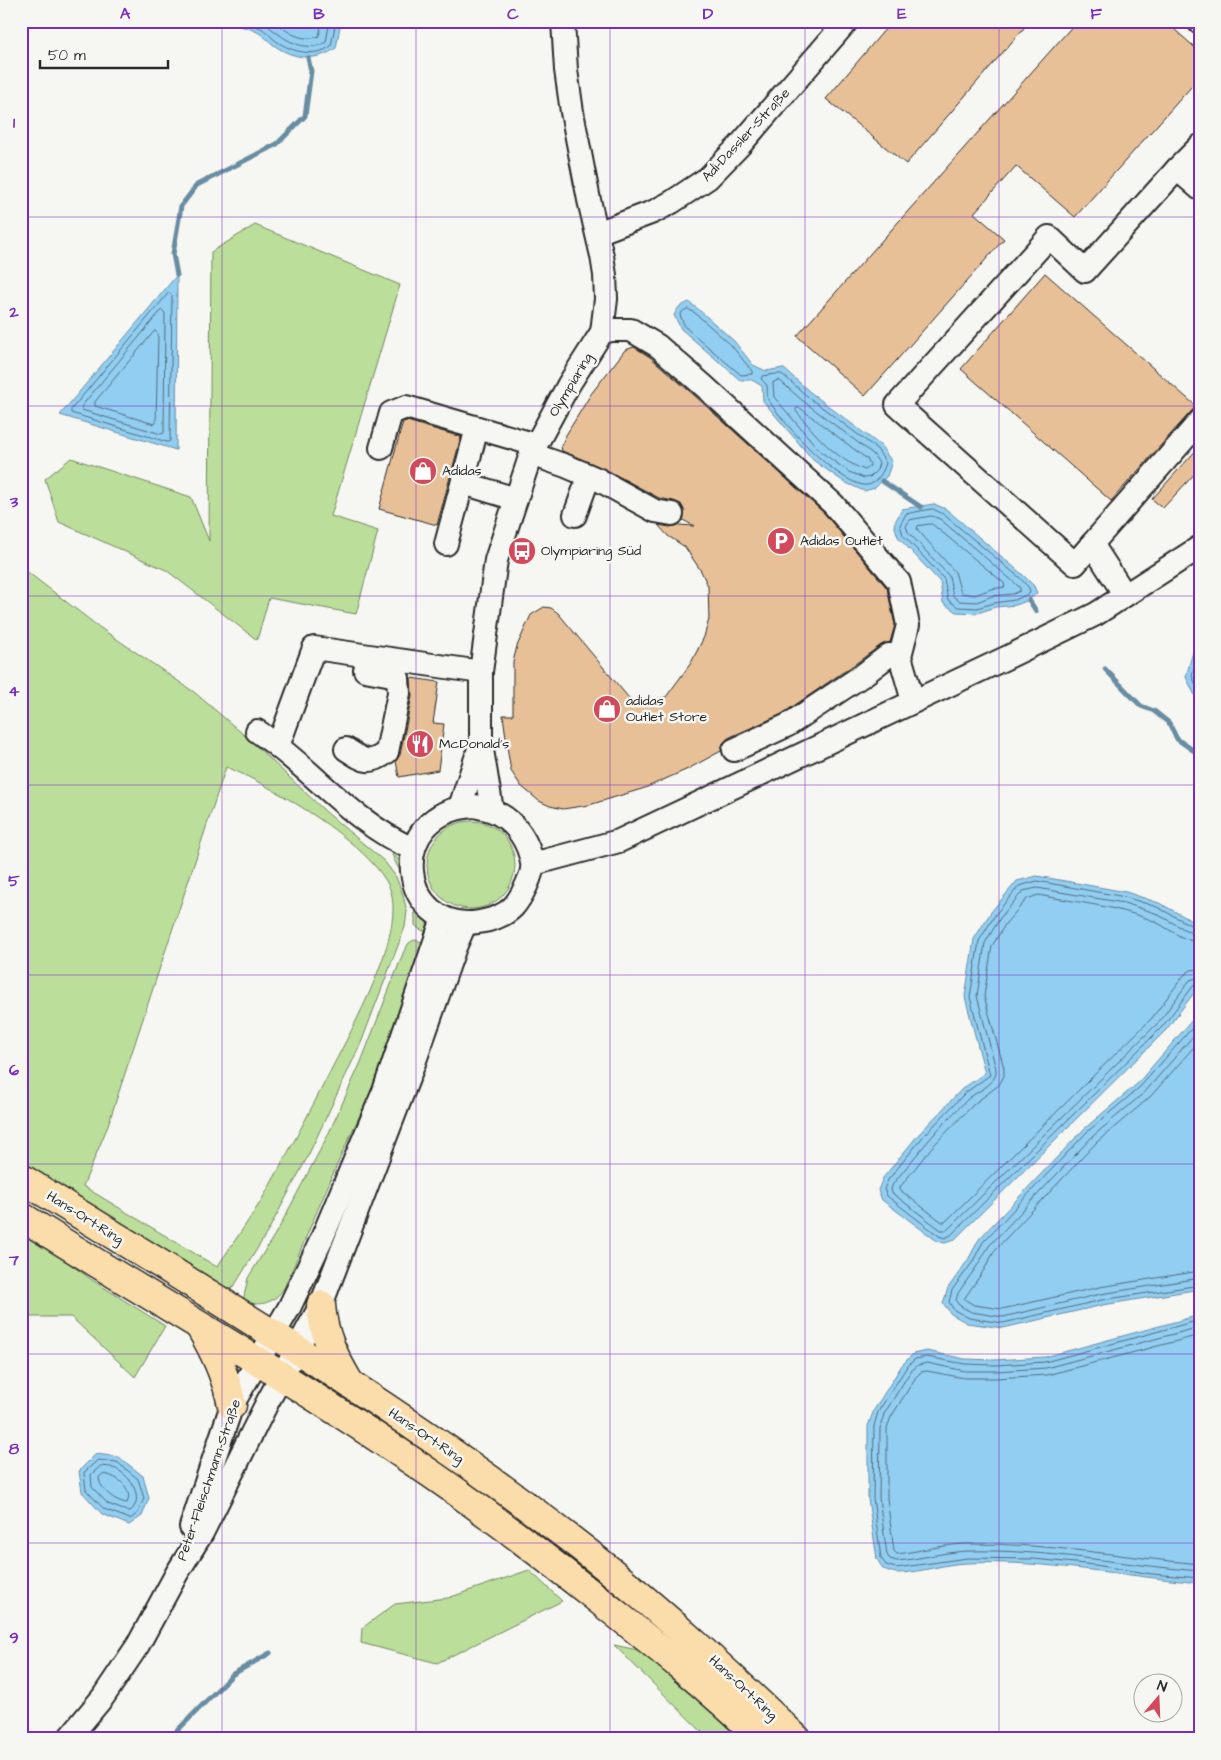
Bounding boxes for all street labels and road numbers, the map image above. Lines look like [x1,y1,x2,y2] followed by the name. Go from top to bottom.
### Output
[697,83,795,186] street label: Adi-Dassler-Straße
[544,349,598,421] street label: Olympiaring
[43,1186,127,1250] street label: Hans-Ort-Ring
[172,1396,246,1563] street label: Peter-Fleischmann-Straße
[384,1403,468,1469] street label: Hans-Ort-Ring
[704,1651,782,1725] street label: Hans-Ort-Ring

